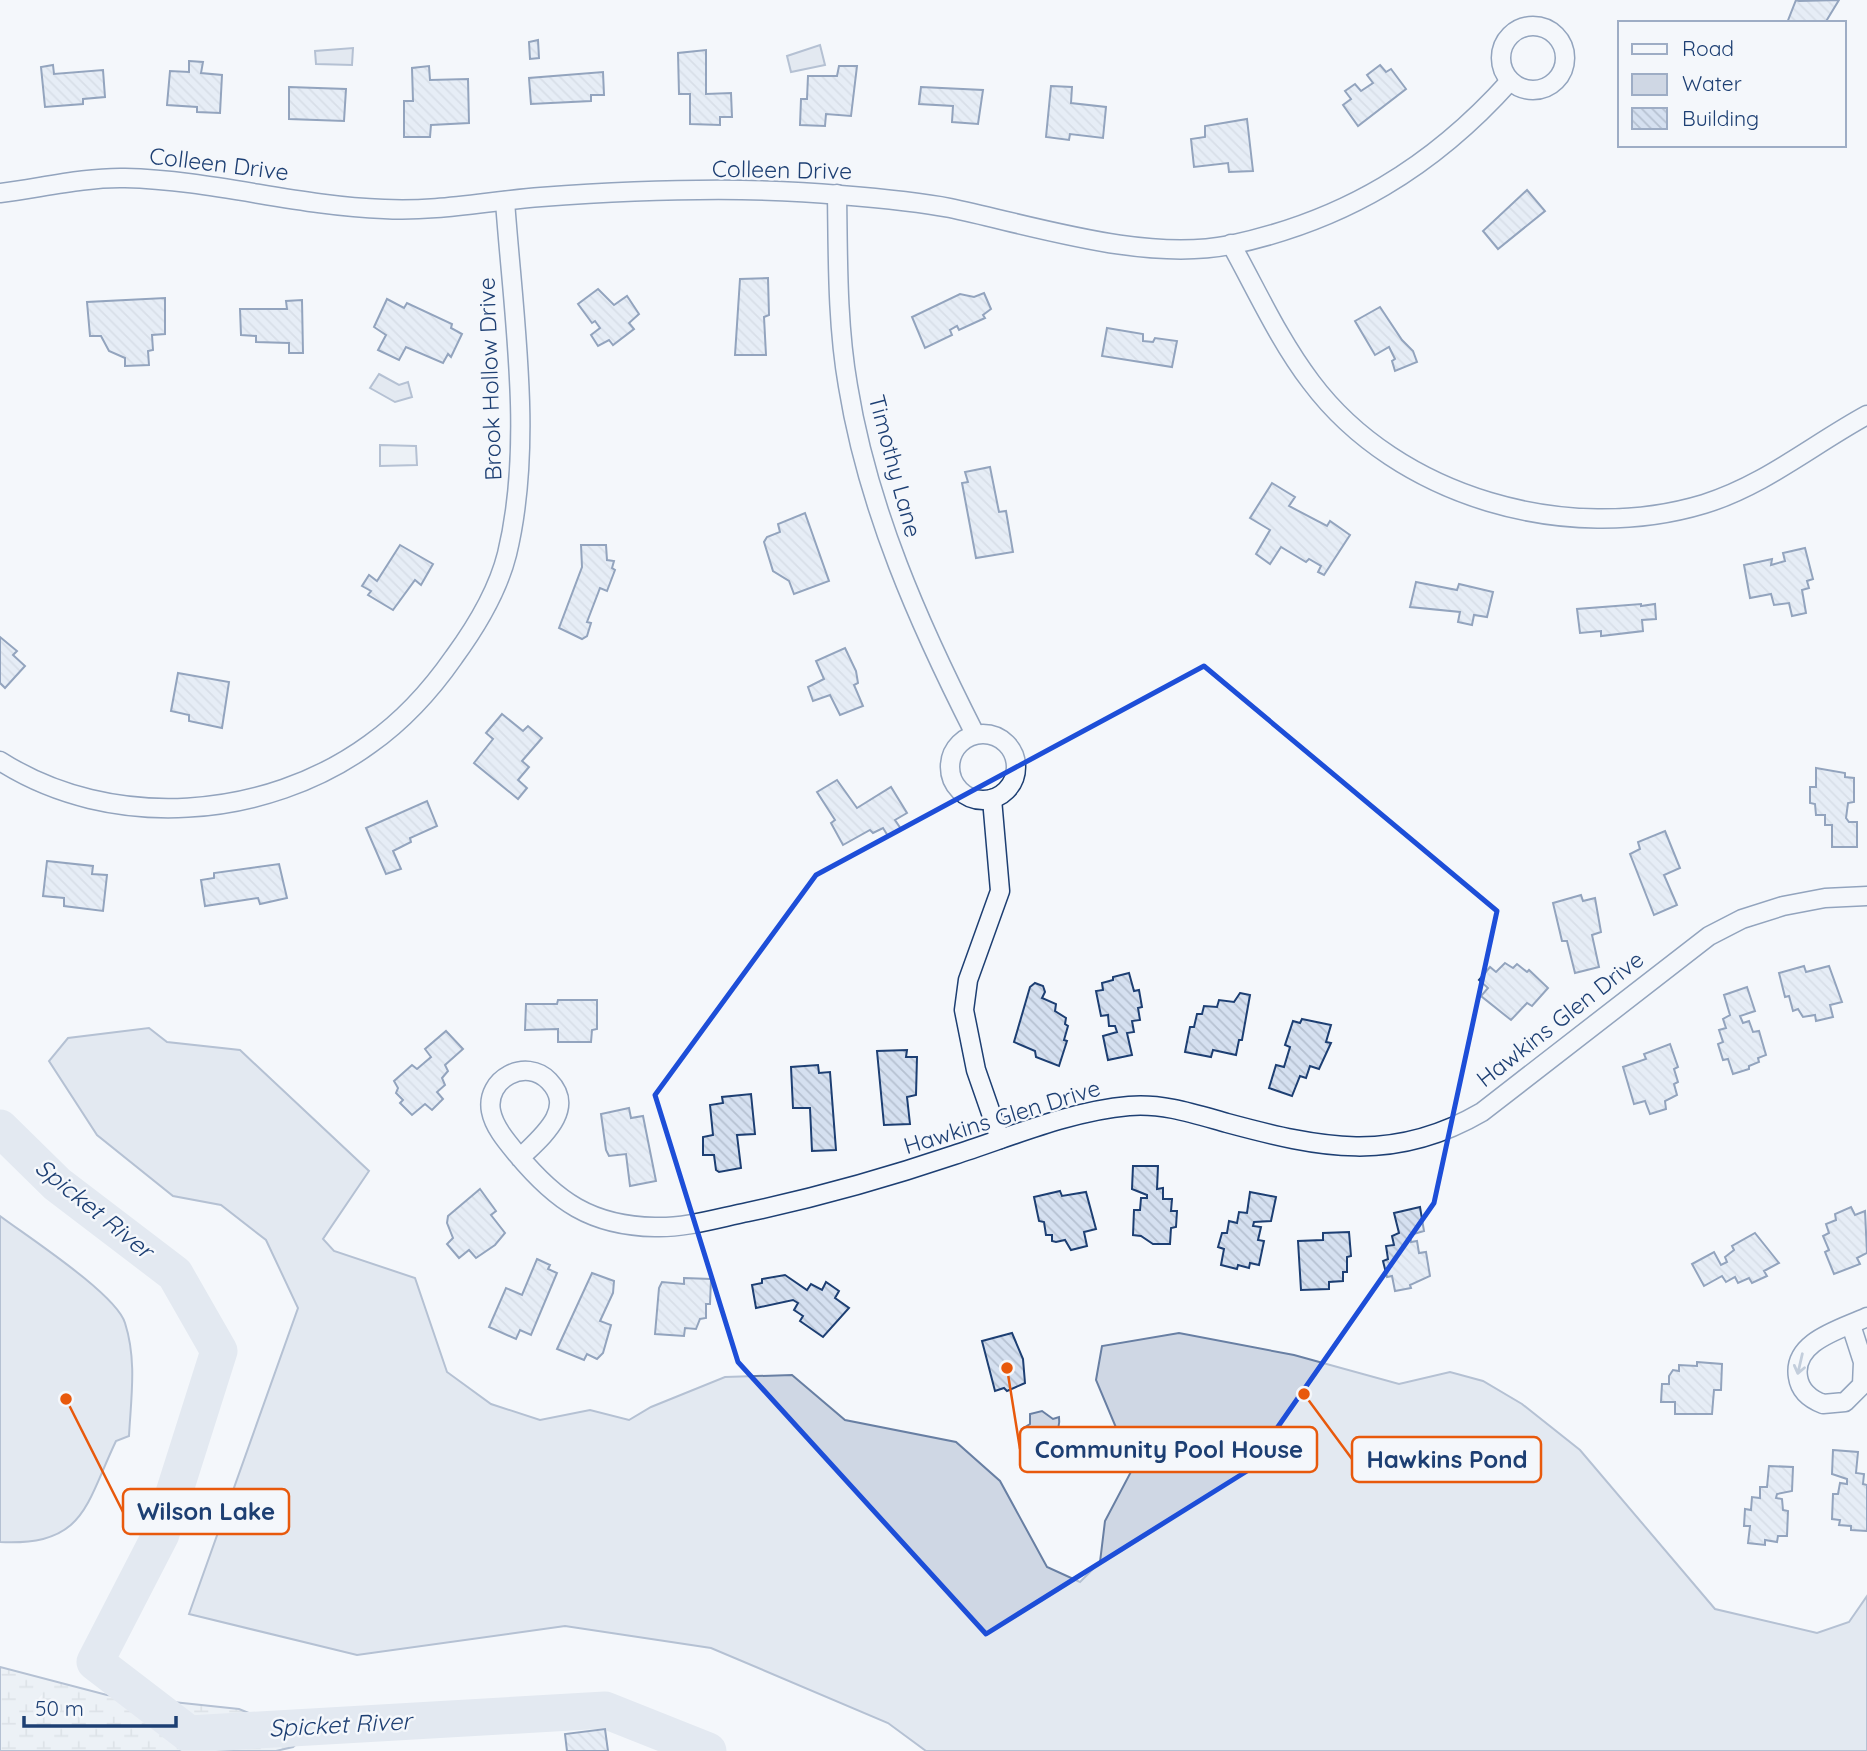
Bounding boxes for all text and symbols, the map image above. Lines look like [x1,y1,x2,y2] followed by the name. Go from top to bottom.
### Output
[1618,21,1846,147] legend
[1682,35,1734,61] text: Road
[1682,70,1742,96] text: Water
[1682,105,1759,131] text: Building
[148,141,290,186] street label: Colleen Drive
[712,154,852,185] street label: Colleen Drive
[471,277,508,481] street label: Brook Hollow Drive
[863,391,928,540] street label: Timothy Lane
[1470,944,1649,1093] street label: Hawkins Glen Drive
[900,1073,1104,1160] street label: Hawkins Glen Drive
[30,1152,162,1267] water label: Spicket River
[1793,1352,1806,1374] one-way arrow
[1020,1427,1317,1472] callout: Community Pool House
[1035,1434,1303,1464] text: Community Pool House
[1352,1437,1541,1482] callout: Hawkins Pond
[1366,1444,1528,1474] text: Hawkins Pond
[123,1489,289,1534] callout: Wilson Lake
[137,1496,275,1526] text: Wilson Lake
[24,1684,177,1728] scale bar
[35,1695,84,1721] text: 50 m
[268,1705,415,1743] water label: Spicket River

